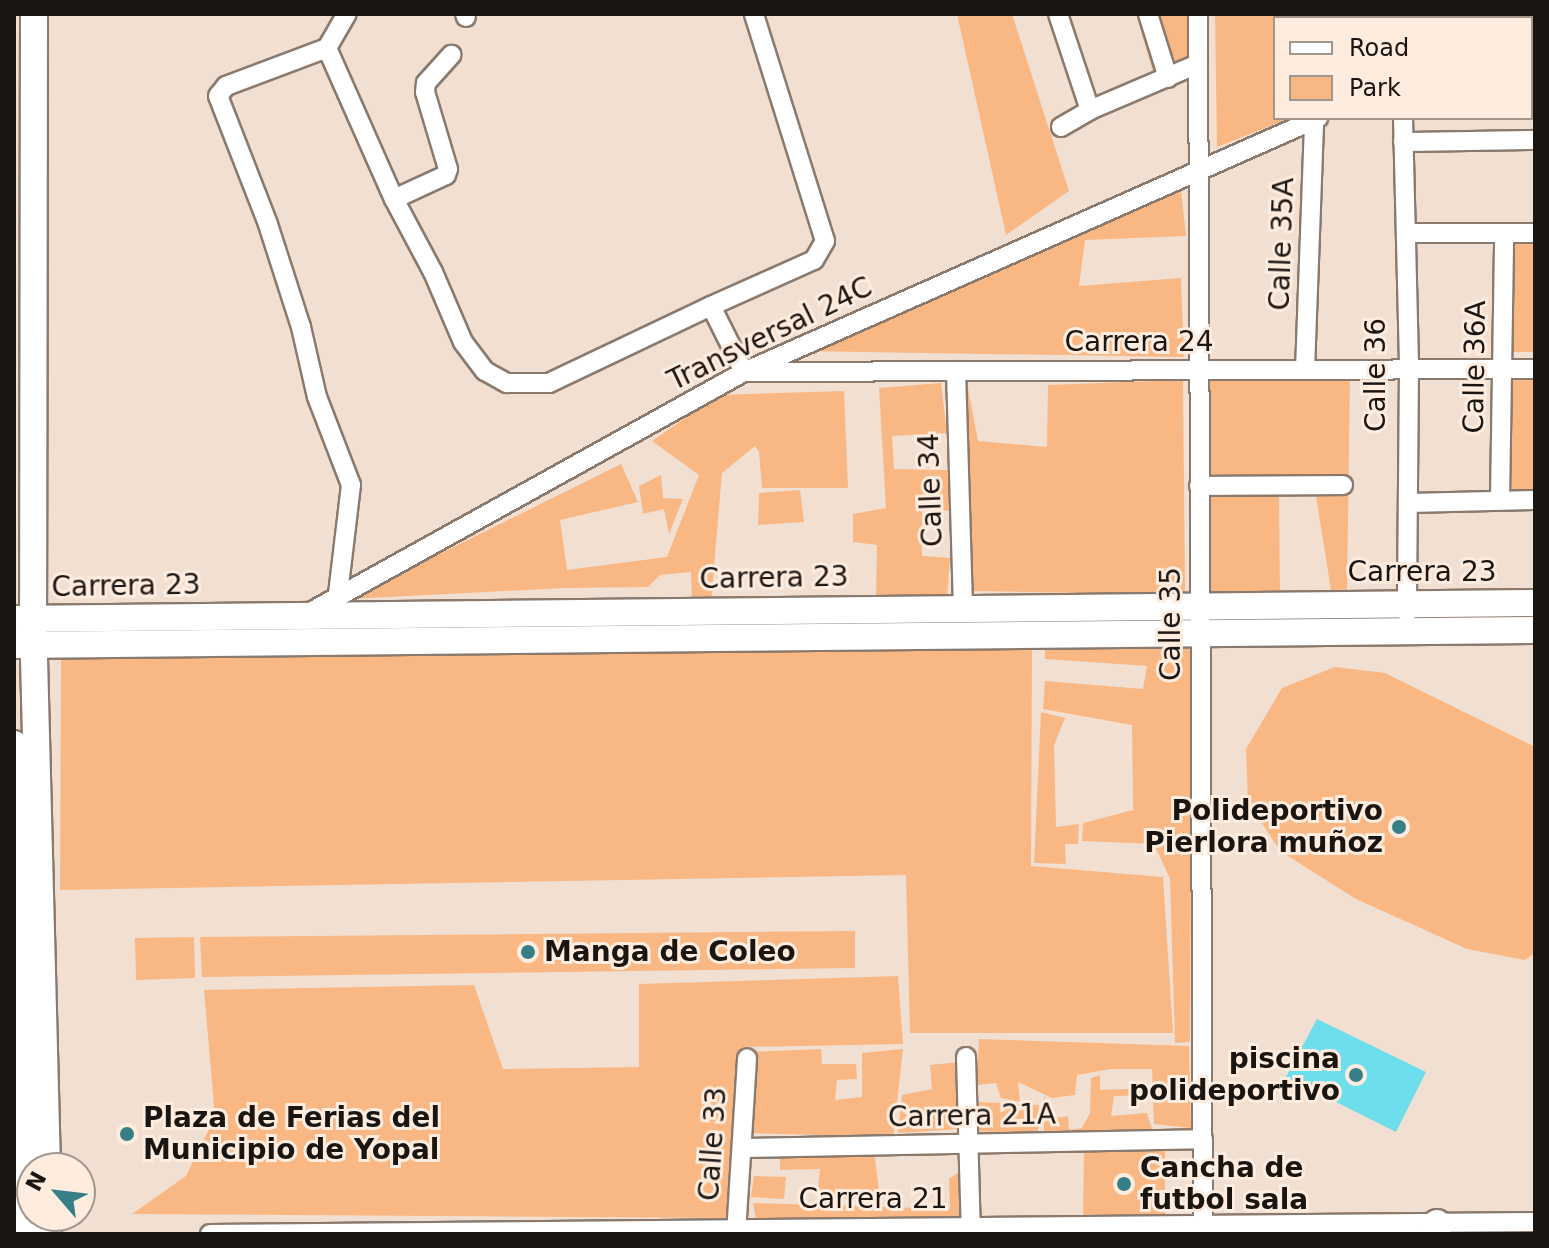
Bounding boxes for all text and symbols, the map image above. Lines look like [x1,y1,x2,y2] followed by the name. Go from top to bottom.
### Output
[1273,16,1533,120] legend
[1349,34,1409,62] text: Road
[1349,74,1401,102] text: Park
[1263,177,1301,311] street label: Calle 35A
[662,270,878,398] street label: Transversal 24C
[1457,300,1493,434] street label: Calle 36A
[1359,318,1393,432] street label: Calle 36
[1064,325,1214,359] street label: Carrera 24
[912,432,950,548] street label: Calle 34
[1347,555,1497,589] street label: Carrera 23
[699,560,849,596] street label: Carrera 23
[1154,567,1188,681] street label: Calle 35
[51,568,201,604] street label: Carrera 23
[1144,794,1383,860] place label: Polideportivo Pierlora muñoz
[1390,818,1408,836] marker: Polideportivo Pierlora muñoz
[544,935,796,969] place label: Manga de Coleo
[519,943,537,961] marker: Manga de Coleo
[1129,1042,1340,1108] place label: piscina polideportivo
[1347,1066,1365,1084] marker: piscina polideportivo
[692,1086,734,1202] street label: Calle 33
[888,1098,1056,1134] street label: Carrera 21A
[143,1101,440,1167] place label: Plaza de Ferias del Municipio de Yopal
[118,1125,136,1143] marker: Plaza de Ferias del Municipio de Yopal
[1140,1151,1308,1217] place label: Cancha de futbol sala
[16,1152,96,1232] north arrow
[21,1167,51,1195] text: N
[1115,1175,1133,1193] marker: Cancha de futbol sala
[798,1182,948,1216] street label: Carrera 21

